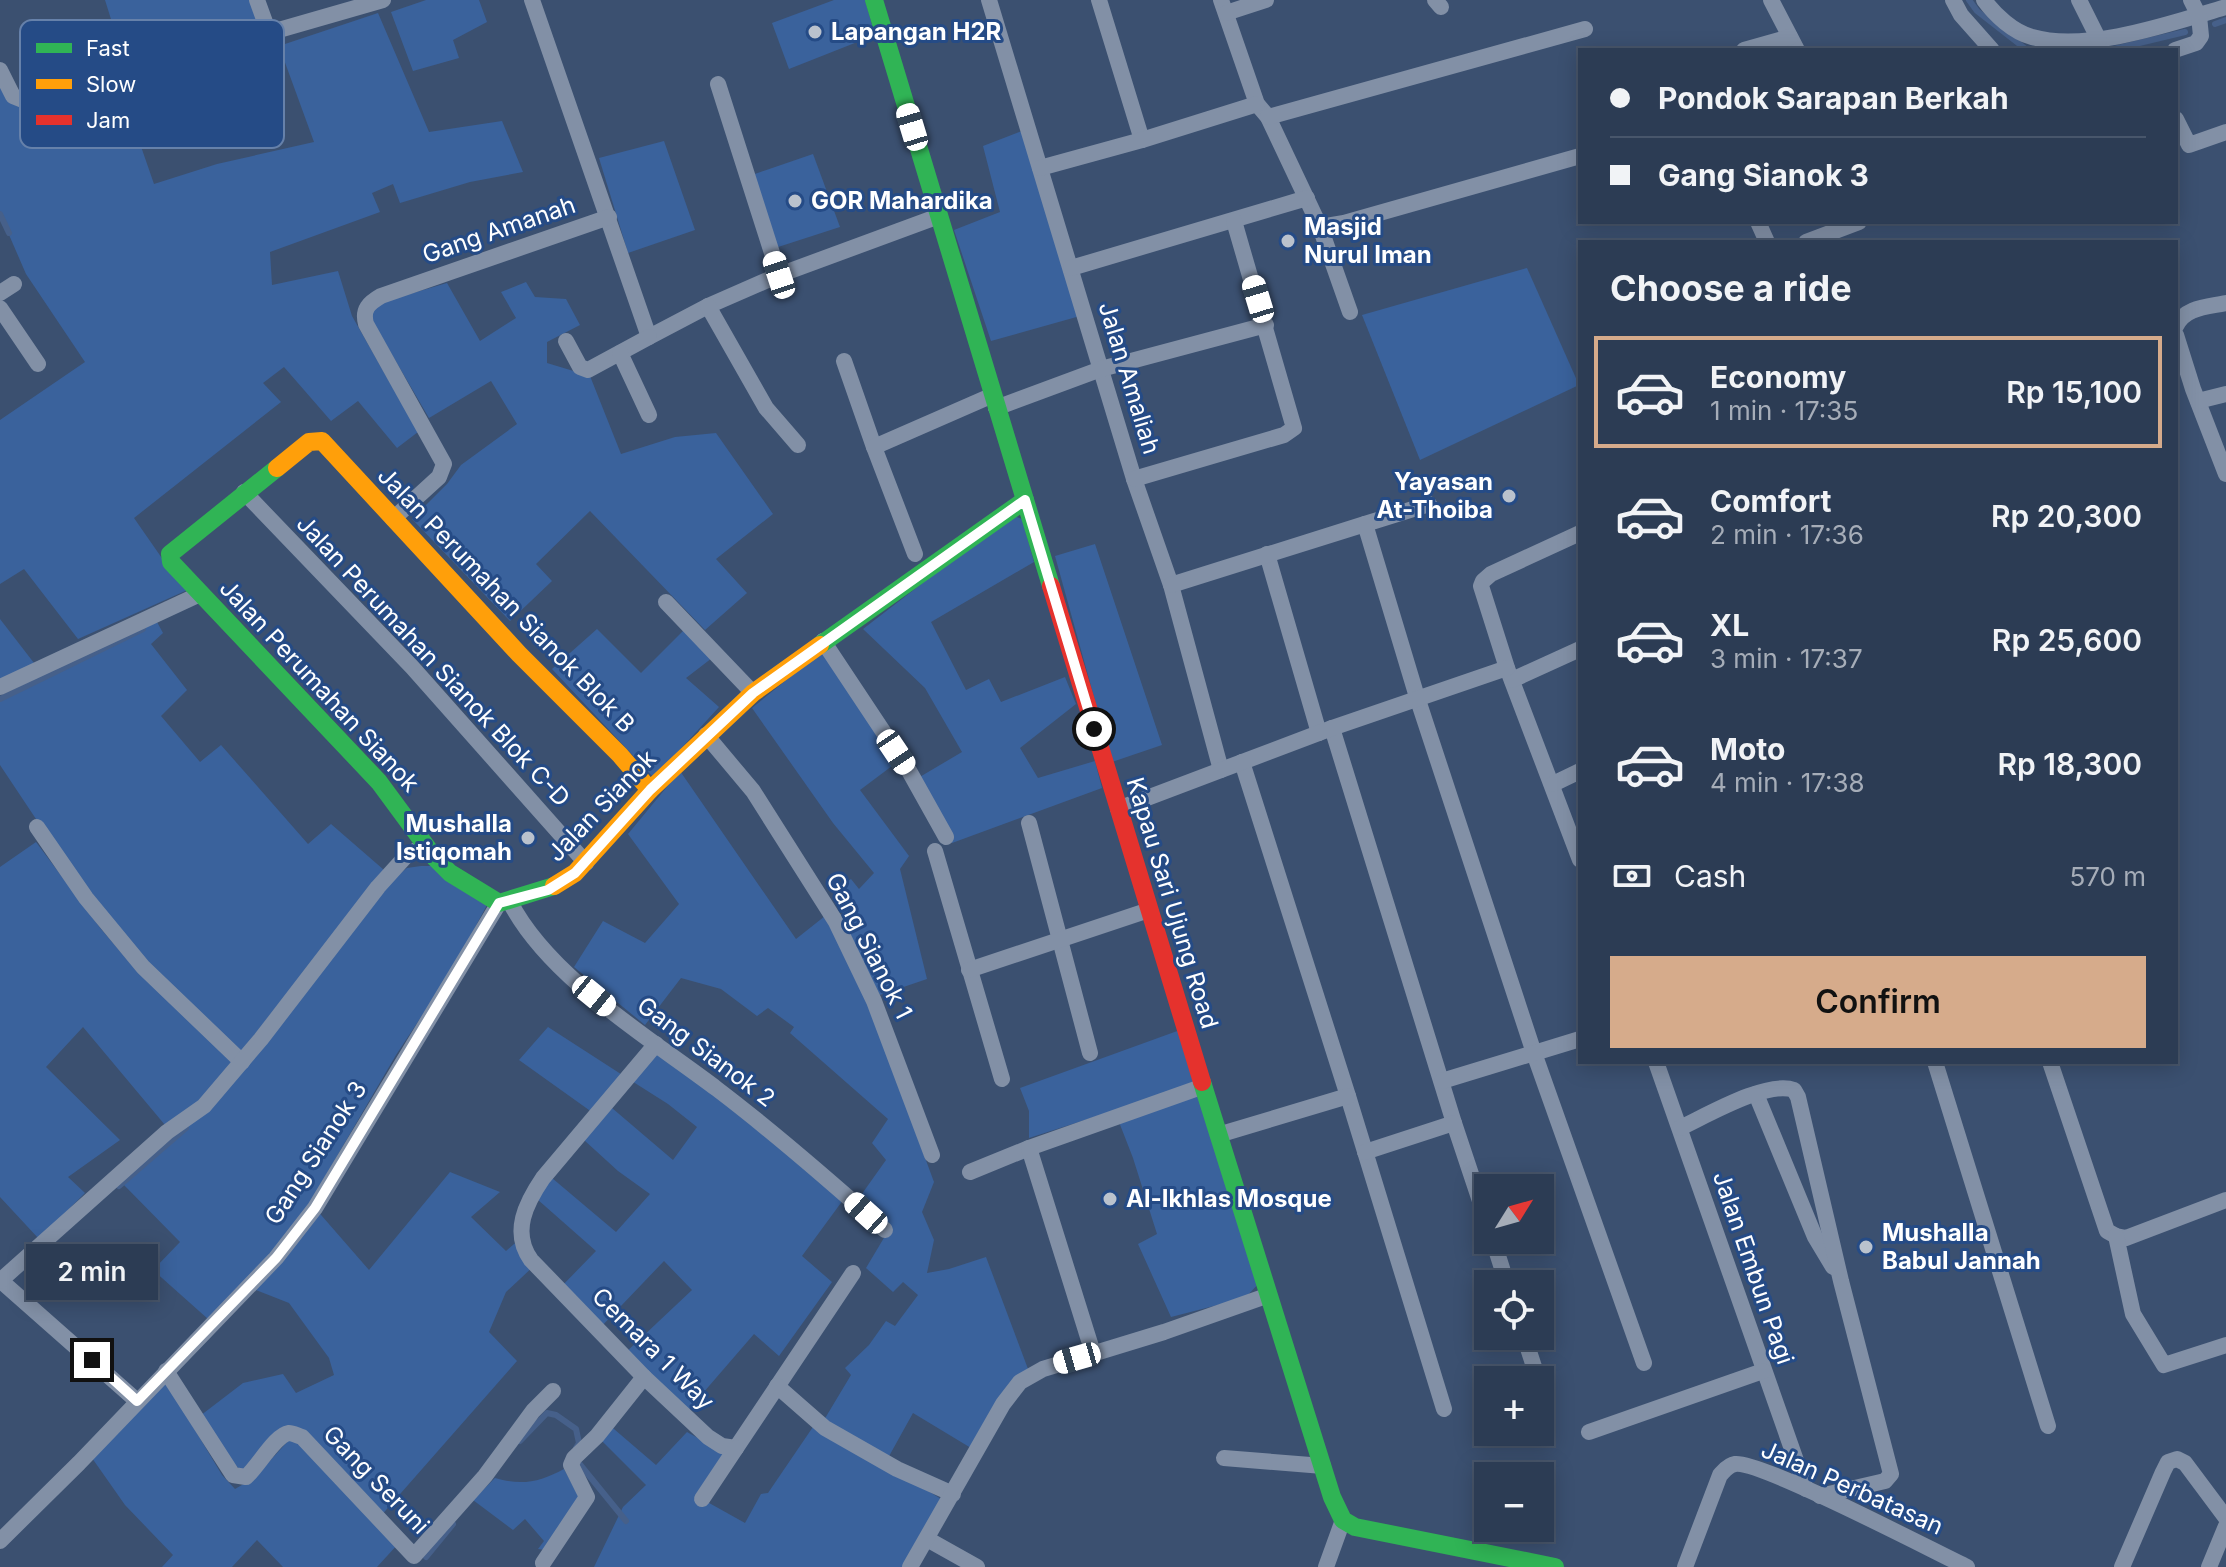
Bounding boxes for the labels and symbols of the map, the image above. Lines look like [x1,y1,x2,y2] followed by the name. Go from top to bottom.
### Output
[831,17,1002,46] place label: Lapangan H2R
[20,20,284,148] legend
[806,23,824,41] marker: Lapangan H2R
[86,35,130,61] text: Fast
[86,71,136,97] text: Slow
[894,101,930,153] car
[86,107,130,133] text: Jam
[811,186,993,215] place label: GOR Mahardika
[419,190,579,269] street label: Gang Amanah
[786,192,804,210] marker: GOR Mahardika
[1304,212,1432,269] place label: Masjid Nurul Iman
[1279,232,1297,250] marker: Masjid Nurul Iman
[760,248,798,302] car
[1240,273,1276,325] car
[1093,298,1166,458] street label: Jalan Amaliah
[372,461,641,738] street label: Jalan Perumahan Sianok Blok B
[1376,467,1493,524] place label: Yayasan At-Thoiba
[1500,487,1518,505] marker: Yayasan At-Thoiba
[290,509,576,813] street label: Jalan Perumahan Sianok Blok C-D
[213,574,425,798] street label: Jalan Perumahan Sianok
[1076,711,1112,747] route start
[873,725,919,779] car
[541,744,662,867] street label: Jalan Sianok
[1120,774,1225,1032] street label: Kapau Sari Ujung Road
[396,809,512,866] place label: Mushalla Istiqomah
[519,829,537,847] marker: Mushalla Istiqomah
[820,868,919,1024] street label: Gang Sianok 1
[568,972,620,1020] car
[632,990,781,1113] street label: Gang Sianok 2
[258,1076,373,1230] street label: Gang Sianok 3
[1707,1168,1800,1368] street label: Jalan Embun Pagi
[1474,1174,1554,1254] north arrow
[1126,1184,1332,1213] place label: Al-Ikhlas Mosque
[840,1188,892,1238] car
[1101,1190,1119,1208] marker: Al-Ikhlas Mosque
[1882,1218,2041,1275] place label: Mushalla Babul Jannah
[1857,1238,1875,1256] marker: Mushalla Babul Jannah
[26,1244,158,1300] callout: 2 min
[586,1282,720,1416] street label: Cemara 1 Way
[1051,1340,1103,1376] car
[74,1342,110,1378] route end
[317,1419,435,1540] street label: Gang Seruni
[1757,1434,1948,1541] street label: Jalan Perbatasan

